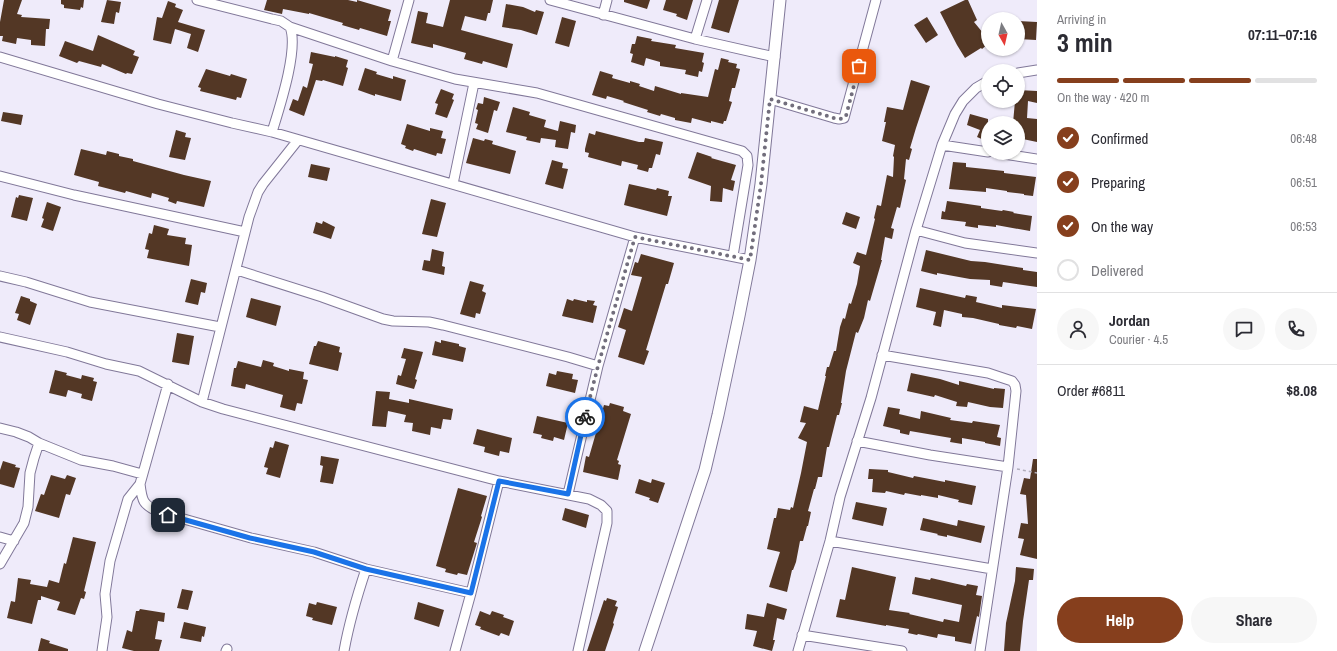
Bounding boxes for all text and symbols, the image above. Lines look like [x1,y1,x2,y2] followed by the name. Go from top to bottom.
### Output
[1057,11,1106,28] text: Arriving in
[981,12,1025,56] north arrow
[981,12,1025,160] map controls
[1248,24,1317,45] text: 07:11–07:16
[1057,25,1113,60] text: 3 min
[842,49,876,83] pin
[848,55,870,77] icon: bag
[981,64,1025,108] button: locate
[1057,89,1149,106] text: On the way · 420 m
[981,116,1025,160] button: layers
[1057,127,1079,149] icon: check
[1091,128,1148,149] text: Confirmed
[1290,130,1317,147] text: 06:48
[1057,171,1079,193] icon: check
[1091,172,1145,193] text: Preparing
[1290,174,1317,191] text: 06:51
[1057,215,1079,237] icon: check
[1091,216,1153,237] text: On the way
[1290,218,1317,235] text: 06:53
[1091,260,1144,281] text: Delivered
[1057,308,1099,350] button: person
[1223,308,1265,350] button: chat
[1275,308,1317,350] button: phone
[1109,310,1150,331] text: Jordan
[1109,331,1168,348] text: Courier · 4.5
[1057,380,1125,401] text: Order #6811
[1286,380,1317,401] text: $8.08
[565,397,605,437] courier
[574,406,596,428] icon: bike
[151,498,185,532] pin
[157,504,179,526] icon: home
[1057,597,1183,643] button: Help
[1191,597,1317,643] button: Share

